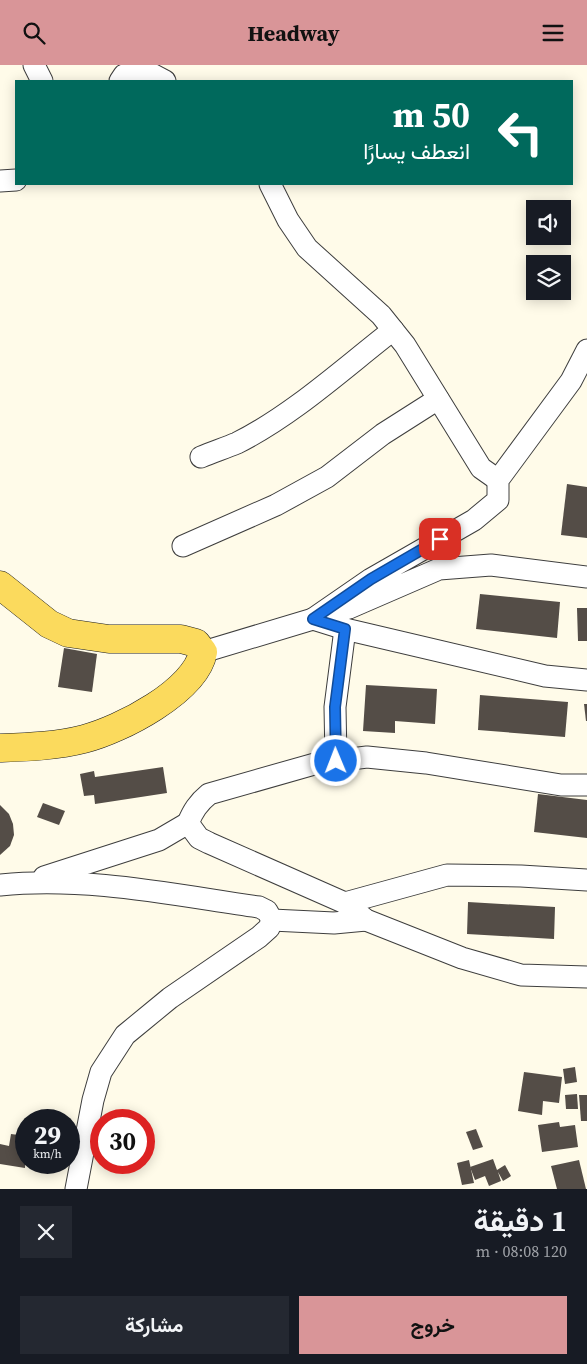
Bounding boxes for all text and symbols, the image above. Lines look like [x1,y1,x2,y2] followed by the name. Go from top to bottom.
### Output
[248,18,340,48] text: Headway
[20,19,48,47] icon: search
[539,19,567,47] icon: menu
[393,91,470,139] text: 50 m
[488,100,553,165] icon: left
[363,136,470,166] text: انعطف يسارًا
[526,200,571,300] map controls
[526,200,571,245] button: sound
[526,255,571,300] button: layers
[419,518,461,560] pin
[426,525,454,553] icon: arrive
[309,734,361,786] position arrow
[90,1109,155,1174] speed limit sign: 30
[34,1118,61,1152] text: 29
[33,1146,62,1162] text: km/h
[474,1200,567,1241] text: 1 دقيقة
[20,1206,72,1258] button: close
[476,1240,567,1262] text: 120 m · 08:08
[20,1296,289,1354] button: مشاركة
[299,1296,567,1354] button: خروج

